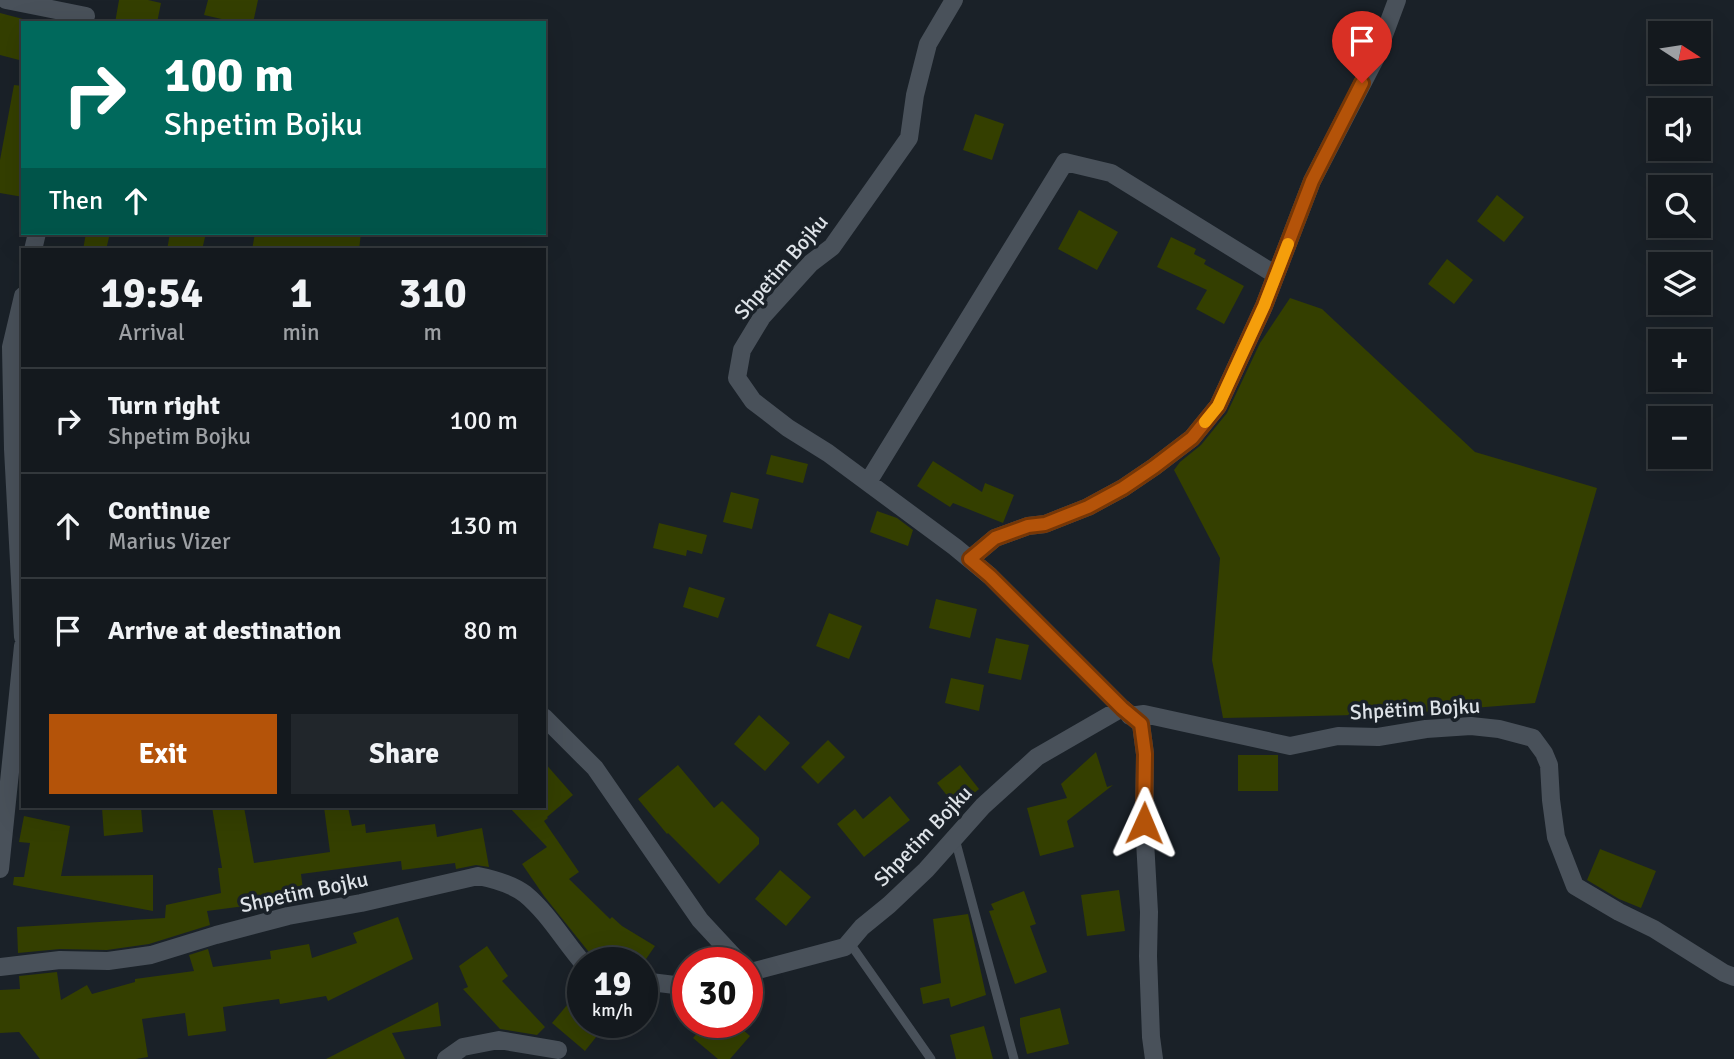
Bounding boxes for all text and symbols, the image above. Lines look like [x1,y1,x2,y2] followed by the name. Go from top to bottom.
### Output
[1332,11,1392,83] pin
[1648,21,1712,84] north arrow
[1648,21,1711,469] map controls
[1343,22,1381,60] icon: arrive
[164,45,294,105] text: 100 m
[49,49,140,140] icon: right
[1648,98,1711,161] button: sound
[164,105,363,144] text: Shpetim Bojku
[1648,175,1711,238] button: search
[117,182,155,220] icon: ahead
[49,185,103,217] text: Then
[728,209,834,325] street label: Shpetim Bojku
[1648,252,1711,315] button: layers
[100,268,203,319] text: 19:54
[290,268,312,319] text: 1
[399,268,467,319] text: 310
[119,318,185,347] text: Arrival
[282,318,320,347] text: min
[424,318,442,347] text: m
[1648,329,1711,392] button: +
[108,390,220,422] text: Turn right
[49,402,87,440] icon: right
[449,405,518,437] text: 100 m
[1648,406,1711,469] button: −
[108,422,251,451] text: Shpetim Bojku
[108,495,210,527] text: Continue
[49,507,87,545] icon: ahead
[449,510,518,542] text: 130 m
[108,527,230,556] text: Marius Vizer
[49,612,87,650] icon: arrive
[108,615,341,647] text: Arrive at destination
[463,615,518,647] text: 80 m
[1349,693,1481,725] street label: Shpëtim Bojku
[49,714,277,794] button: Exit
[291,714,518,794] button: Share
[868,780,978,892] street label: Shpetim Bojku
[1107,786,1181,860] position arrow
[238,866,370,918] street label: Shpetim Bojku
[672,947,763,1038] speed limit sign: 30
[594,962,631,1005] text: 19
[592,999,633,1021] text: km/h

